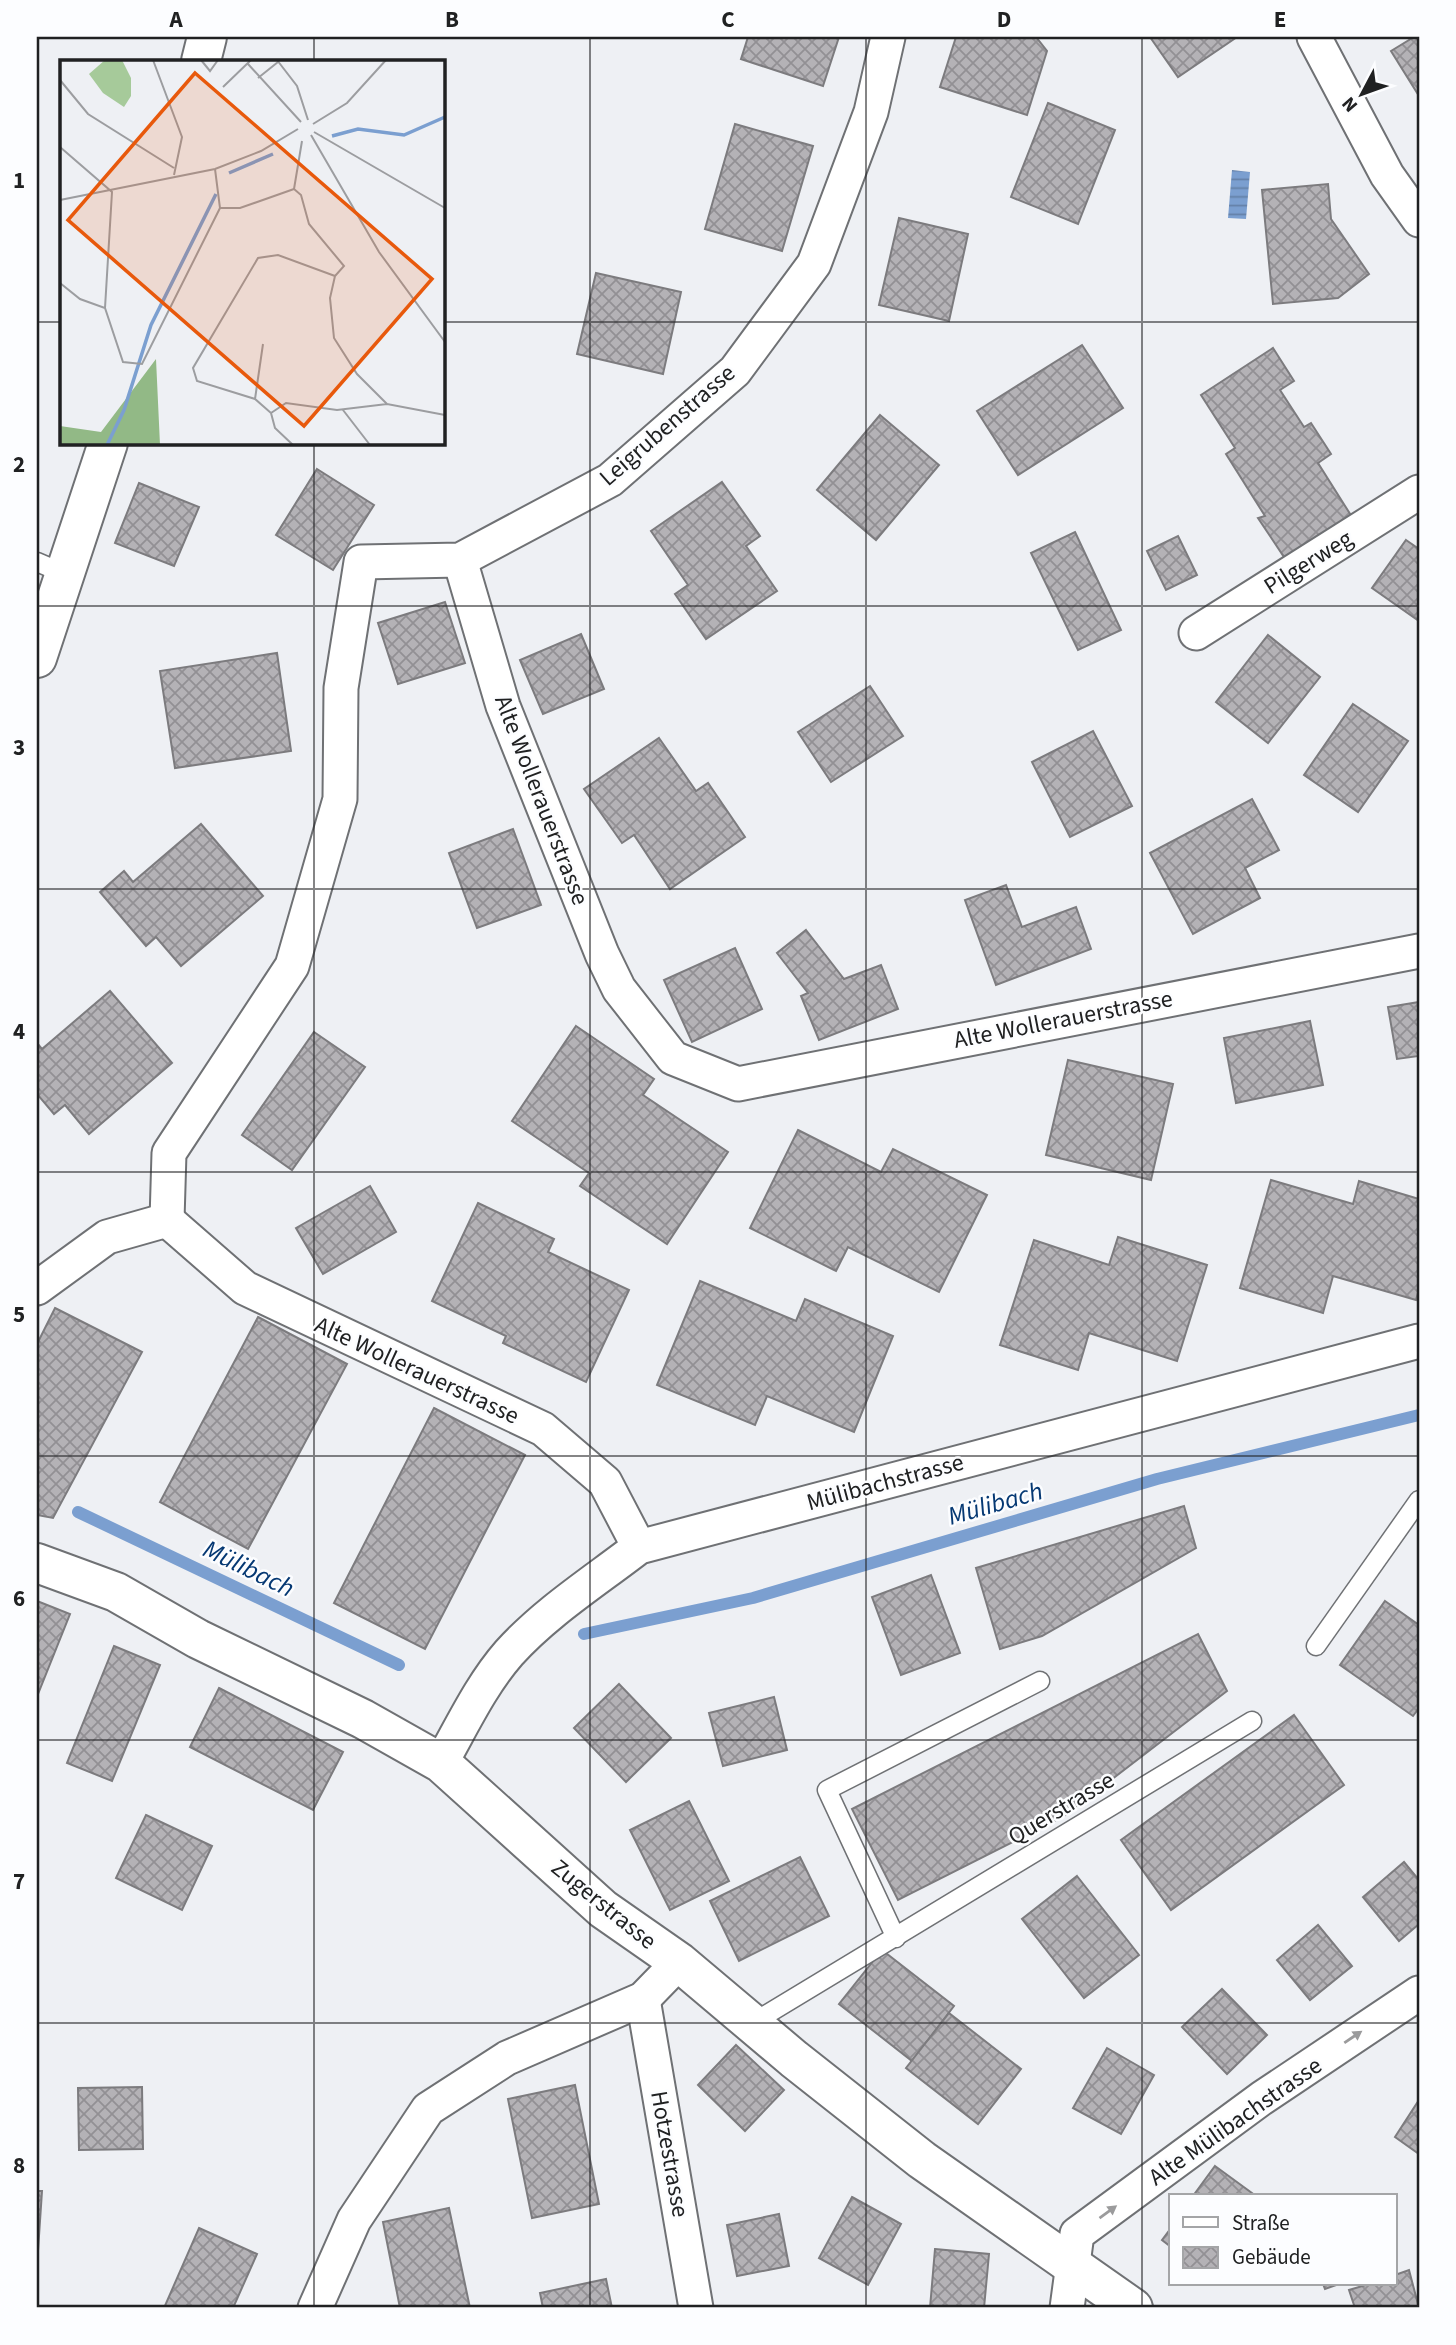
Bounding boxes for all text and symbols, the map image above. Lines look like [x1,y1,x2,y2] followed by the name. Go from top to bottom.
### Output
[168,3,183,36] text: A
[445,3,459,36] text: B
[721,3,735,36] text: C
[997,3,1011,36] text: D
[1274,3,1286,36] text: E
[60,60,444,444] inset map
[1326,60,1396,130] north arrow
[1336,91,1365,118] text: N
[13,164,25,197] text: 1
[591,356,743,495] street label: Leigrubenstrasse
[13,448,25,481] text: 2
[1257,521,1360,603] street label: Pilgerweg
[485,690,598,910] street label: Alte Wollerauerstrasse
[13,731,25,764] text: 3
[951,981,1176,1058] street label: Alte Wollerauerstrasse
[13,1015,25,1048] text: 4
[13,1298,25,1331] text: 5
[309,1308,525,1433] street label: Alte Wollerauerstrasse
[803,1445,967,1520] street label: Mülibachstrasse
[943,1472,1047,1535] water label: Mülibach
[197,1530,301,1606] water label: Mülibach
[13,1582,25,1615] text: 6
[1001,1763,1121,1854] street label: Querstrasse
[543,1851,664,1958] street label: Zugerstrasse
[13,1865,25,1898] text: 7
[1344,2030,1362,2044] one-way arrow
[1141,2048,1329,2194] street label: Alte Mülibachstrasse
[641,2088,698,2220] street label: Hotzestrasse
[13,2149,25,2182] text: 8
[1169,2194,1396,2286] legend
[1099,2205,1117,2219] one-way arrow
[1232,2208,1290,2238] text: Straße
[1232,2242,1311,2272] text: Gebäude

